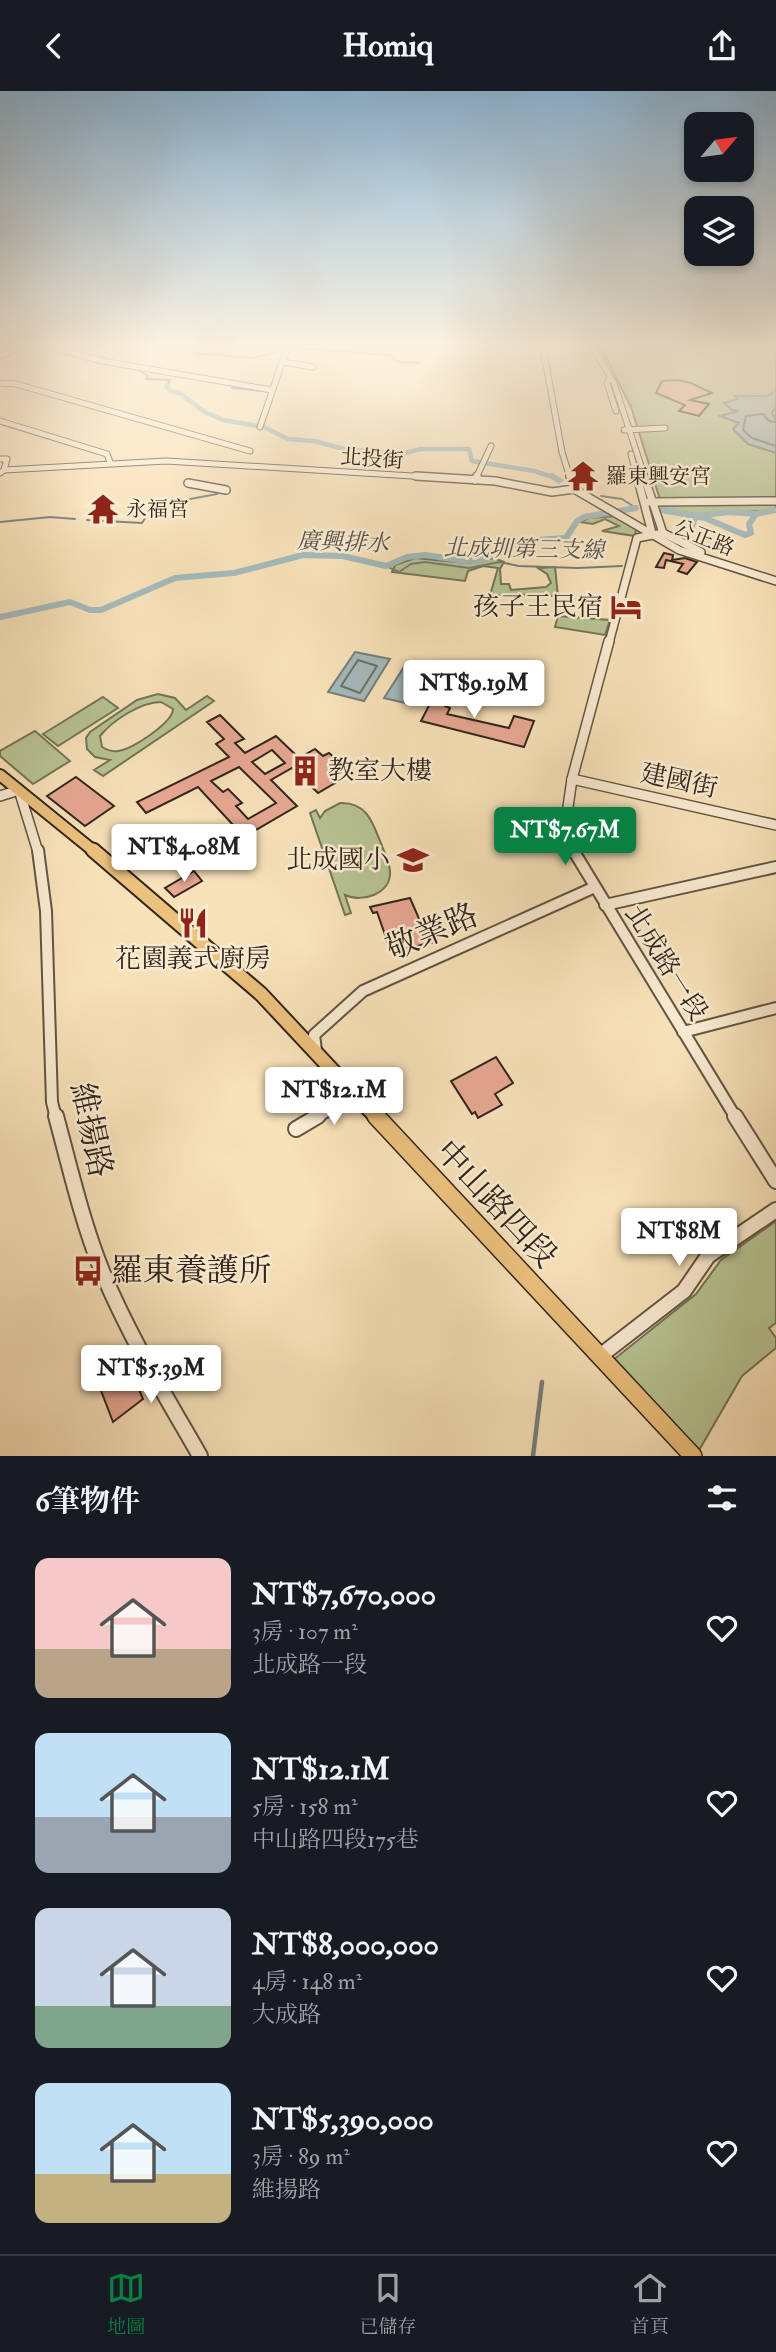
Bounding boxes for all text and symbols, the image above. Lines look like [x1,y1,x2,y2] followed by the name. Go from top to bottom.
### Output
[342,26,434,66] text: Homiq
[35,27,73,65] icon: back
[703,27,741,65] icon: share
[684,112,754,182] north arrow
[684,112,754,266] map controls
[684,196,754,266] button: layers
[340,443,404,475] street label: 北投街
[566,459,600,493] temple icon: 羅東興安宮
[606,463,711,490] place label: 羅東興安宮
[86,492,120,526] temple icon: 永福宮
[126,496,189,523] place label: 永福宮
[670,514,738,562] street label: 公正路
[297,526,391,558] water label: 廣興排水
[443,533,607,565] water label: 北成圳第三支線
[609,590,643,624] hotel icon: 孩子王民宿
[473,591,603,623] place label: 孩子王民宿
[402,661,546,720] pin: NT$9.19M
[419,668,529,697] text: NT$9.19M
[288,754,322,788] building icon: 教室大樓
[328,755,432,787] place label: 教室大樓
[638,757,720,805] street label: 建國街
[493,807,637,867] pin: NT$7.67M
[510,815,620,844] text: NT$7.67M
[112,825,256,884] pin: NT$4.08M
[127,832,241,861] text: NT$4.08M
[396,843,430,877] school or university icon: 北成國小
[286,844,390,876] place label: 北成國小
[380,895,484,969] street label: 敬業路
[618,899,714,1027] street label: 北成路一段
[176,906,210,940] restaurant icon: 花園義式廚房
[115,943,271,975] place label: 花園義式廚房
[262,1067,406,1127] pin: NT$12.1M
[281,1075,387,1104] text: NT$12.1M
[61,1079,121,1181] street label: 維揚路
[427,1132,565,1276] street label: 中山路四段
[630,1209,728,1268] pin: NT$8M
[637,1216,721,1245] text: NT$8M
[111,1251,271,1291] place label: 羅東養護所
[71,1254,105,1288] bus stop icon: 羅東養護所
[79,1345,223,1405] pin: NT$5.39M
[97,1353,205,1382] text: NT$5.39M
[703,1479,741,1517] icon: filters
[35,1483,140,1520] text: 6筆物件
[252,1576,436,1613] text: NT$7,670,000
[91,1586,175,1670] icon: home
[703,1609,741,1647] icon: heart
[252,1617,358,1646] text: 3房 · 107 m²
[252,1650,367,1679] text: 北成路一段
[252,1751,390,1788] text: NT$12.1M
[91,1761,175,1845] icon: home
[703,1784,741,1822] icon: heart
[252,1792,358,1821] text: 5房 · 158 m²
[252,1825,419,1854] text: 中山路四段175巷
[252,1926,439,1963] text: NT$8,000,000
[91,1936,175,2020] icon: home
[703,1959,741,1997] icon: heart
[252,1967,362,1996] text: 4房 · 148 m²
[252,2000,321,2029] text: 大成路
[252,2101,434,2138] text: NT$5,390,000
[91,2111,175,2195] icon: home
[703,2134,741,2172] icon: heart
[252,2142,350,2171] text: 3房 · 89 m²
[252,2175,321,2204] text: 維揚路
[107,2269,145,2339] tab: 地圖
[359,2269,417,2339] tab: 已儲存
[631,2269,669,2339] tab: 首頁

